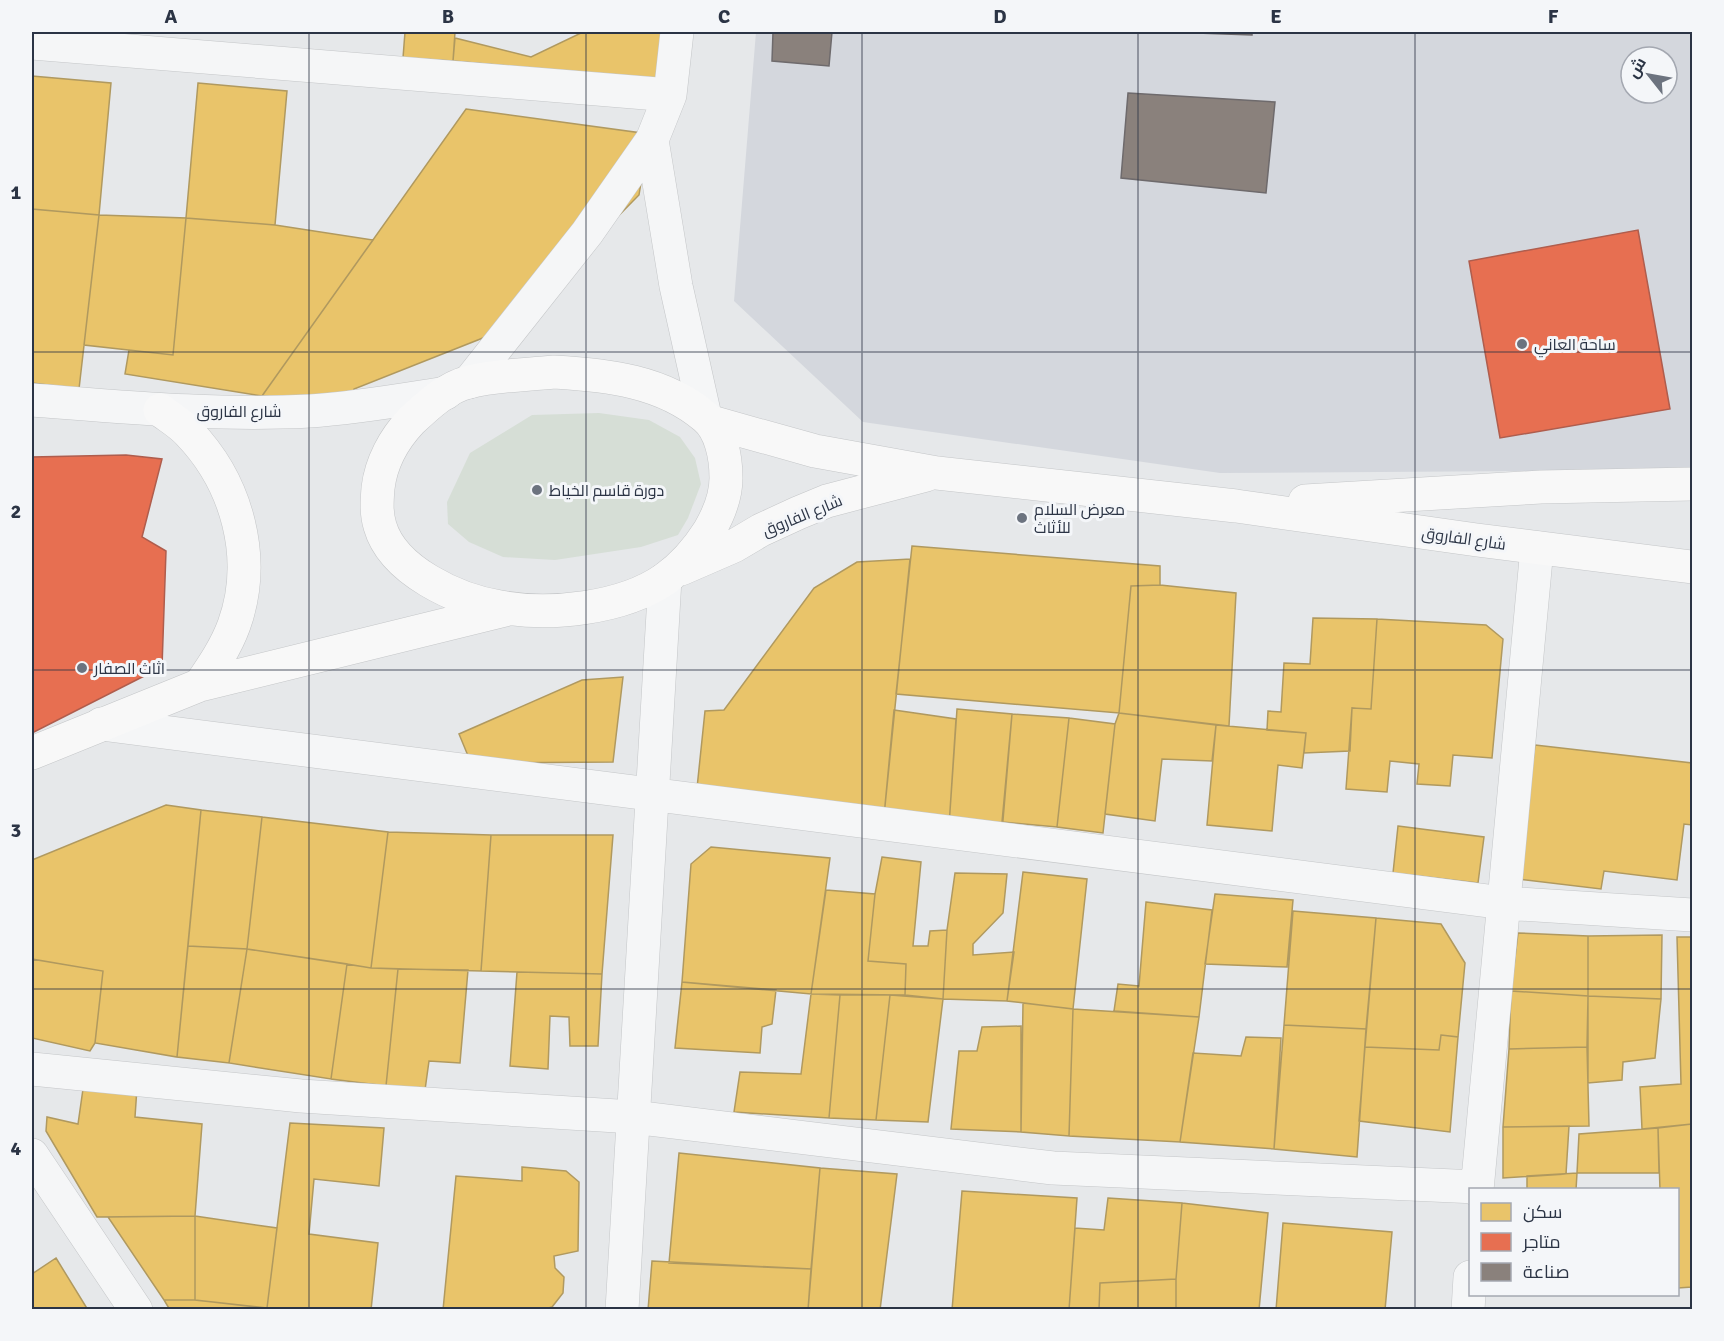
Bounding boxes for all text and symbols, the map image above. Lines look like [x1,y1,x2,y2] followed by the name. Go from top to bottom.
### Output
[165,4,178,29] text: A
[442,4,454,29] text: B
[718,4,730,29] text: C
[993,4,1007,29] text: D
[1270,4,1282,29] text: E
[1548,4,1559,29] text: F
[1619,45,1679,105] north arrow
[1623,54,1651,82] text: ش
[11,180,22,205] text: 1
[1534,335,1616,358] place label: ساحة العاني
[1515,337,1529,351] marker: ساحة العاني
[197,402,281,423] street label: شارع الفاروق
[549,481,664,502] place label: دورة قاسم الخياط
[530,483,544,497] marker: دورة قاسم الخياط
[759,491,846,542] street label: شارع الفاروق
[11,499,21,524] text: 2
[1034,500,1125,538] place label: معرض السلام للأثاث
[1015,511,1029,525] marker: معرض السلام للأثاث
[1420,523,1507,556] street label: شارع الفاروق
[93,659,165,679] place label: اثاث الصفار
[75,661,89,675] marker: اثاث الصفار
[11,818,21,843] text: 3
[11,1136,22,1161] text: 4
[1469,1188,1679,1296] legend
[1523,1201,1562,1223] text: سكن
[1522,1231,1561,1253] text: متاجر
[1523,1261,1569,1283] text: صناعة

